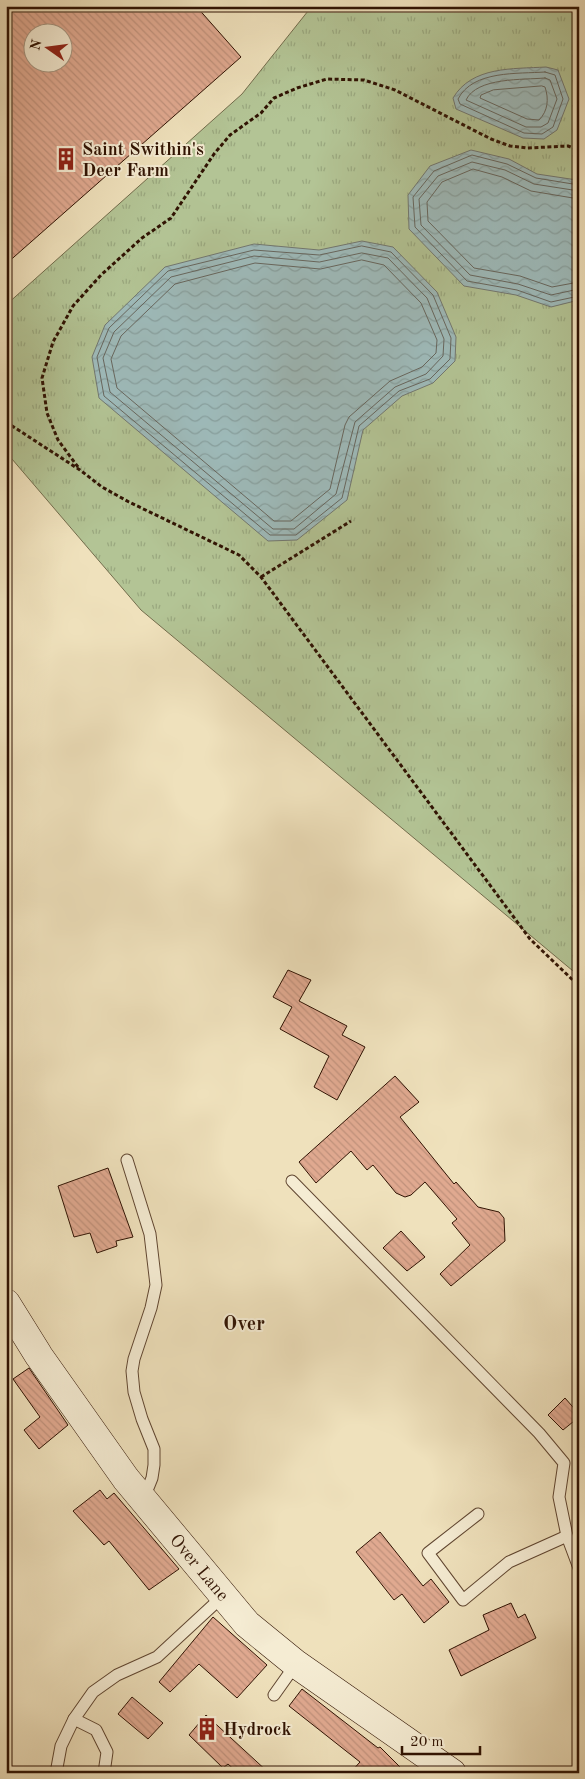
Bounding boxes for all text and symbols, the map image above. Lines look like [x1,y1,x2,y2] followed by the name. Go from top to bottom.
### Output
[22,22,72,72] north arrow
[28,38,45,52] text: N
[82,141,204,180] place label: Saint Swithin's Deer Farm
[53,146,79,172] building icon: Saint Swithin's Deer Farm
[223,1315,265,1335] district label: Over
[166,1531,232,1605] street label: Over Lane
[194,1716,220,1742] building icon: Hydrock
[223,1721,291,1739] place label: Hydrock
[402,1724,480,1756] scale bar
[410,1735,444,1750] text: 20 m

